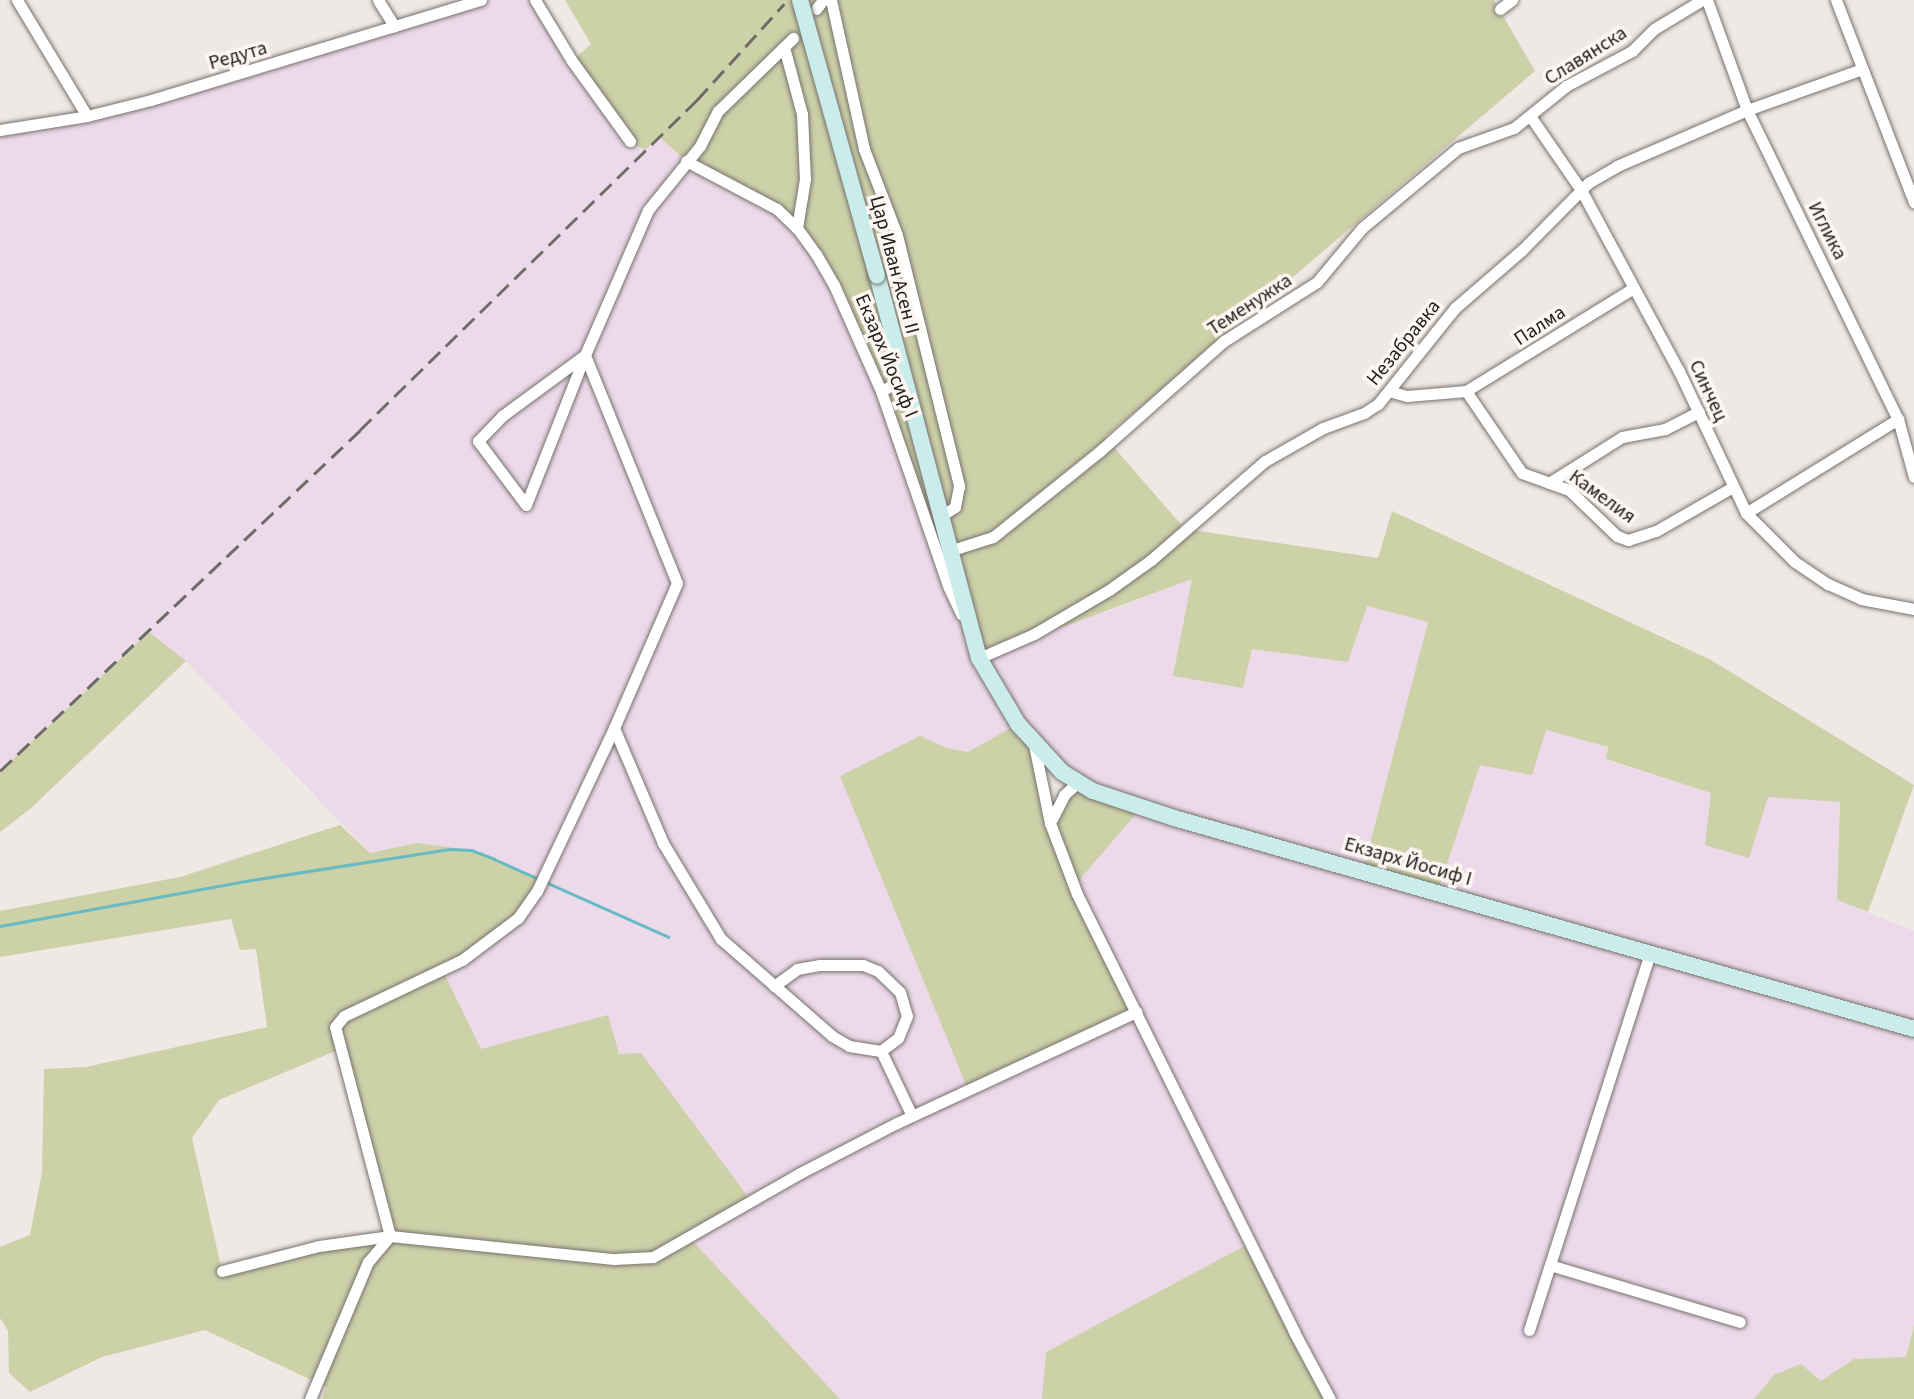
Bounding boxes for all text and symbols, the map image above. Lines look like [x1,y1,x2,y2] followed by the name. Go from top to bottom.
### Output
[1540,21,1632,91] street label: Славянска
[206,36,270,76] street label: Редута
[864,193,924,337] street label: Цар Иван Асен II
[1802,198,1852,264] street label: Иглика
[1203,269,1297,341] street label: Теменужка
[849,291,923,421] street label: Екзарх Йосиф I
[1362,295,1446,391] street label: Незабравка
[1510,301,1570,351] street label: Палма
[1683,356,1733,426] street label: Синчец
[1564,465,1640,529] street label: Камелия
[1341,832,1475,892] street label: Екзарх Йосиф I

